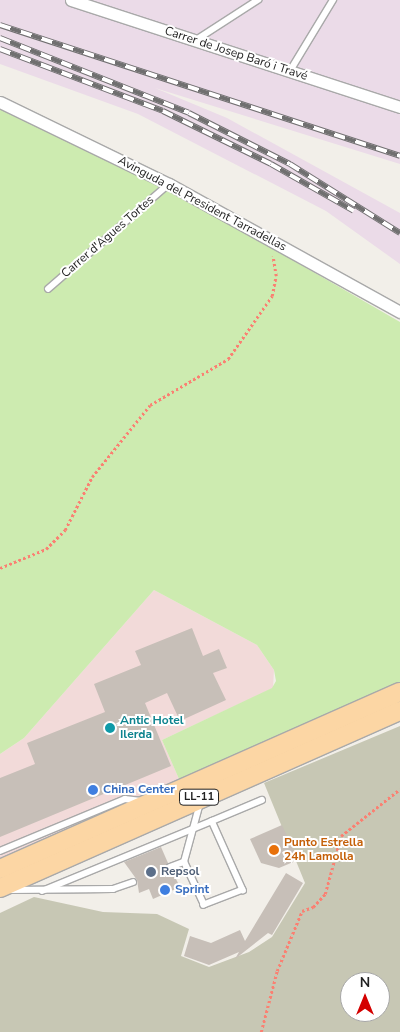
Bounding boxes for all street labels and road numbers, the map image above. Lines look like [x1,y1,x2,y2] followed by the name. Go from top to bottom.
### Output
[163,24,309,84] street label: Carrer de Josep Baró i Travé
[115,153,289,255] street label: Avinguda del President Tarradellas
[59,193,157,281] street label: Carrer d'Agues Tortes
[179,789,219,806] road number: LL-11

